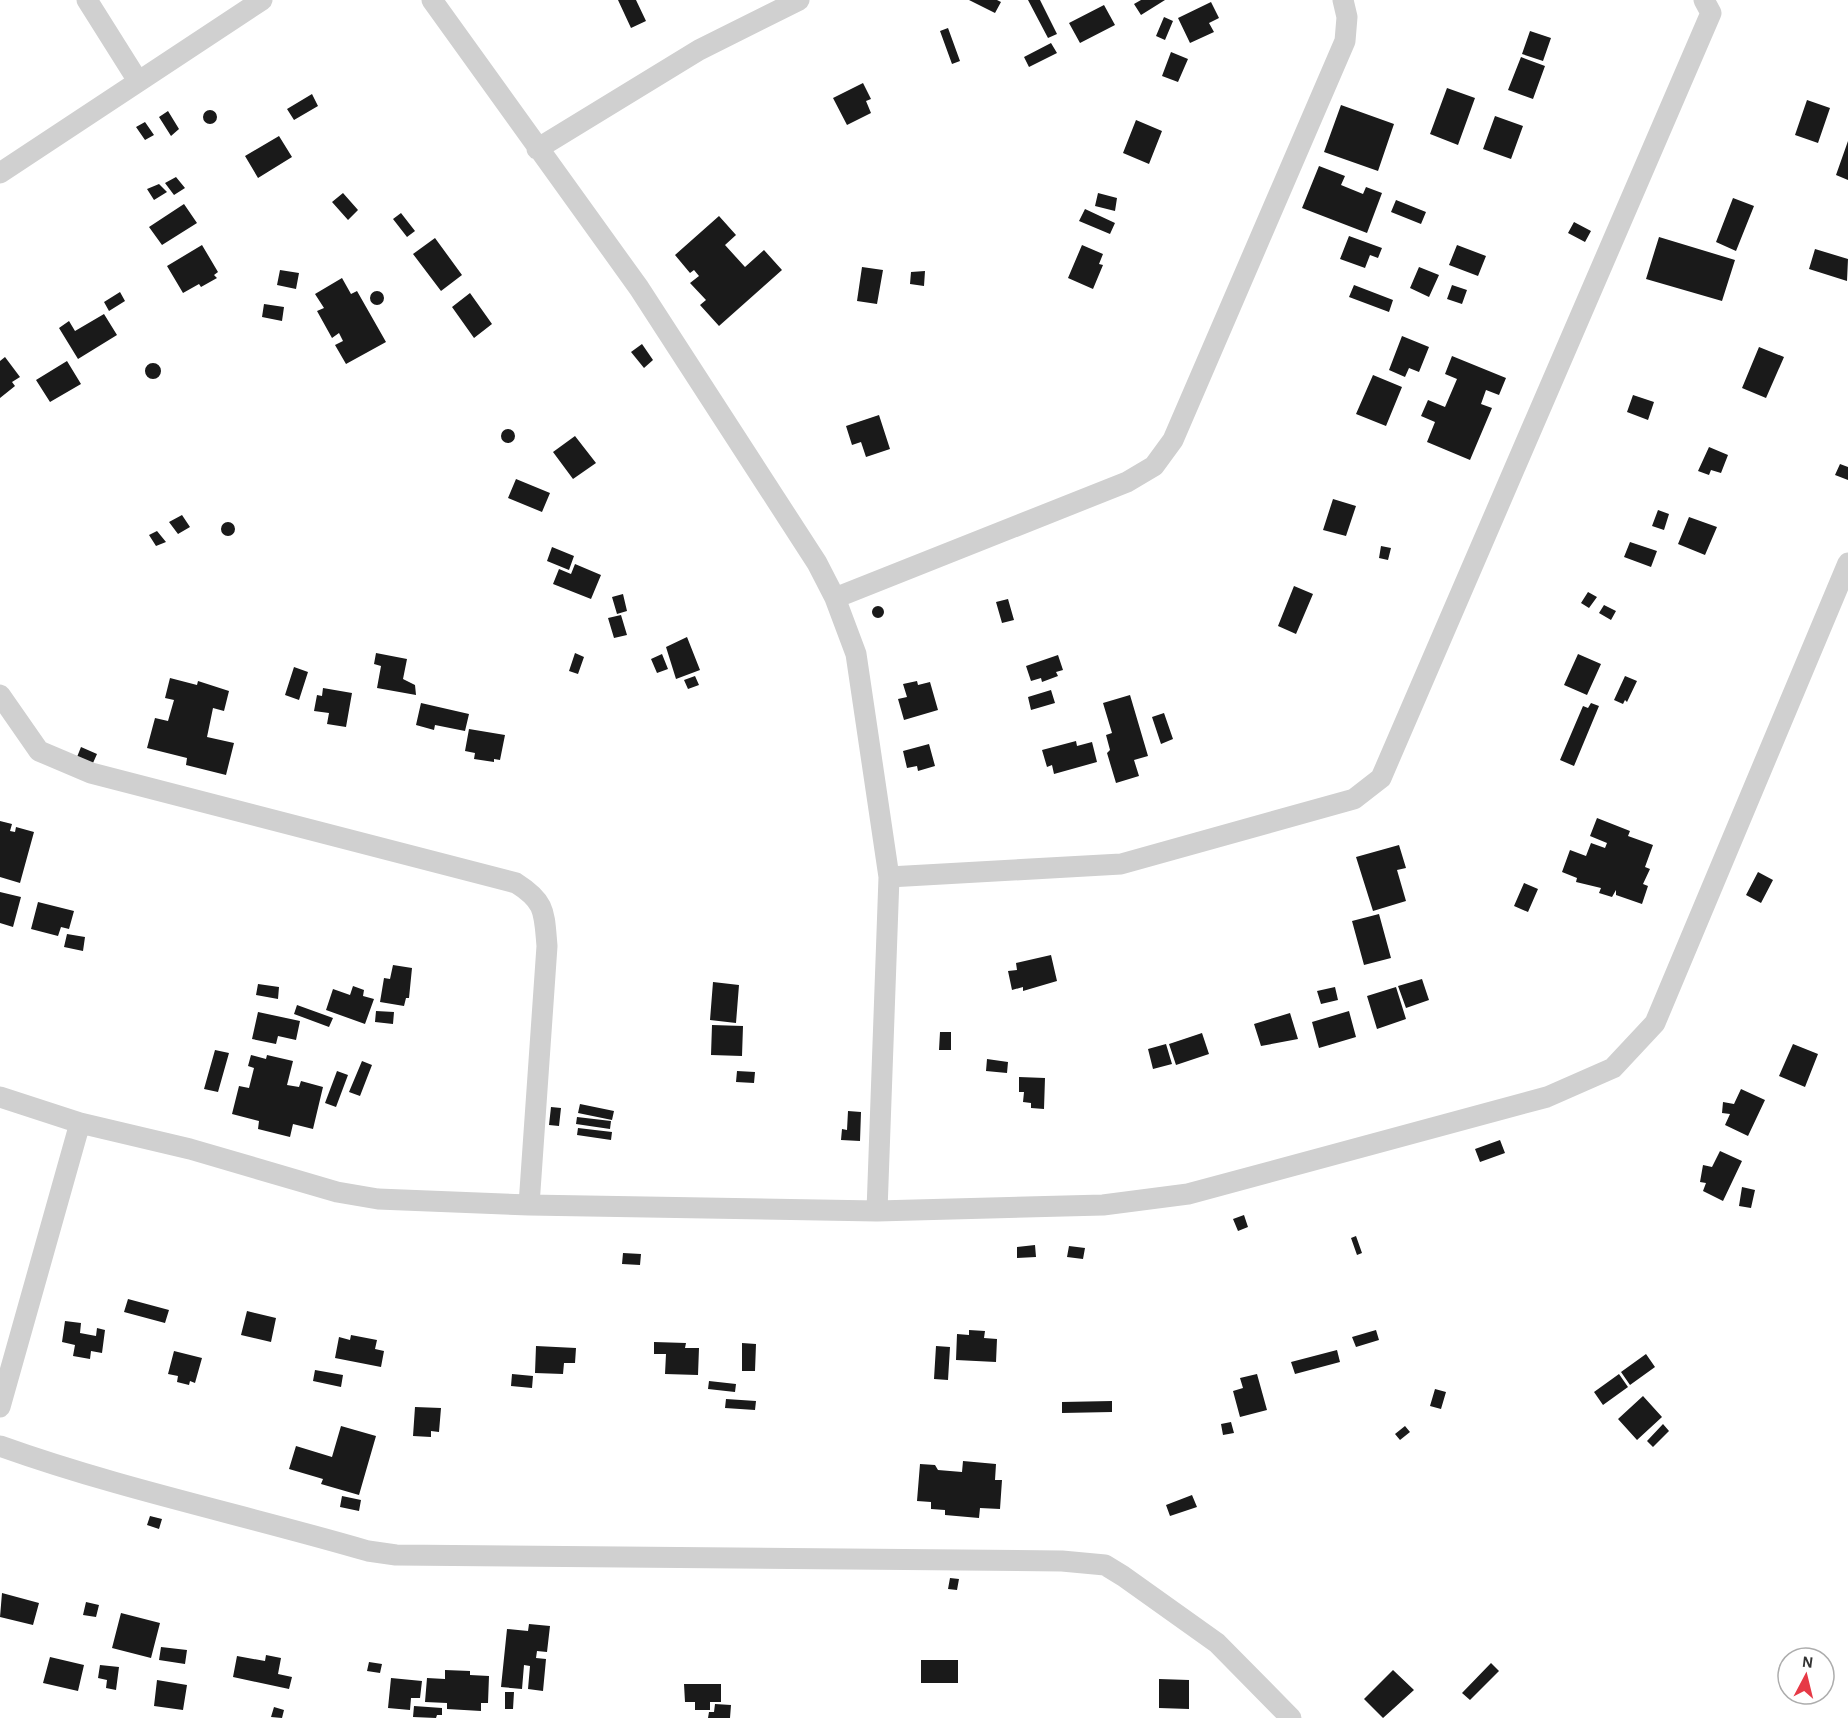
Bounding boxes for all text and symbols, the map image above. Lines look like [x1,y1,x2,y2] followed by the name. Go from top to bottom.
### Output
[1776,1646,1836,1706] north arrow
[1801,1653,1814,1671] text: N

